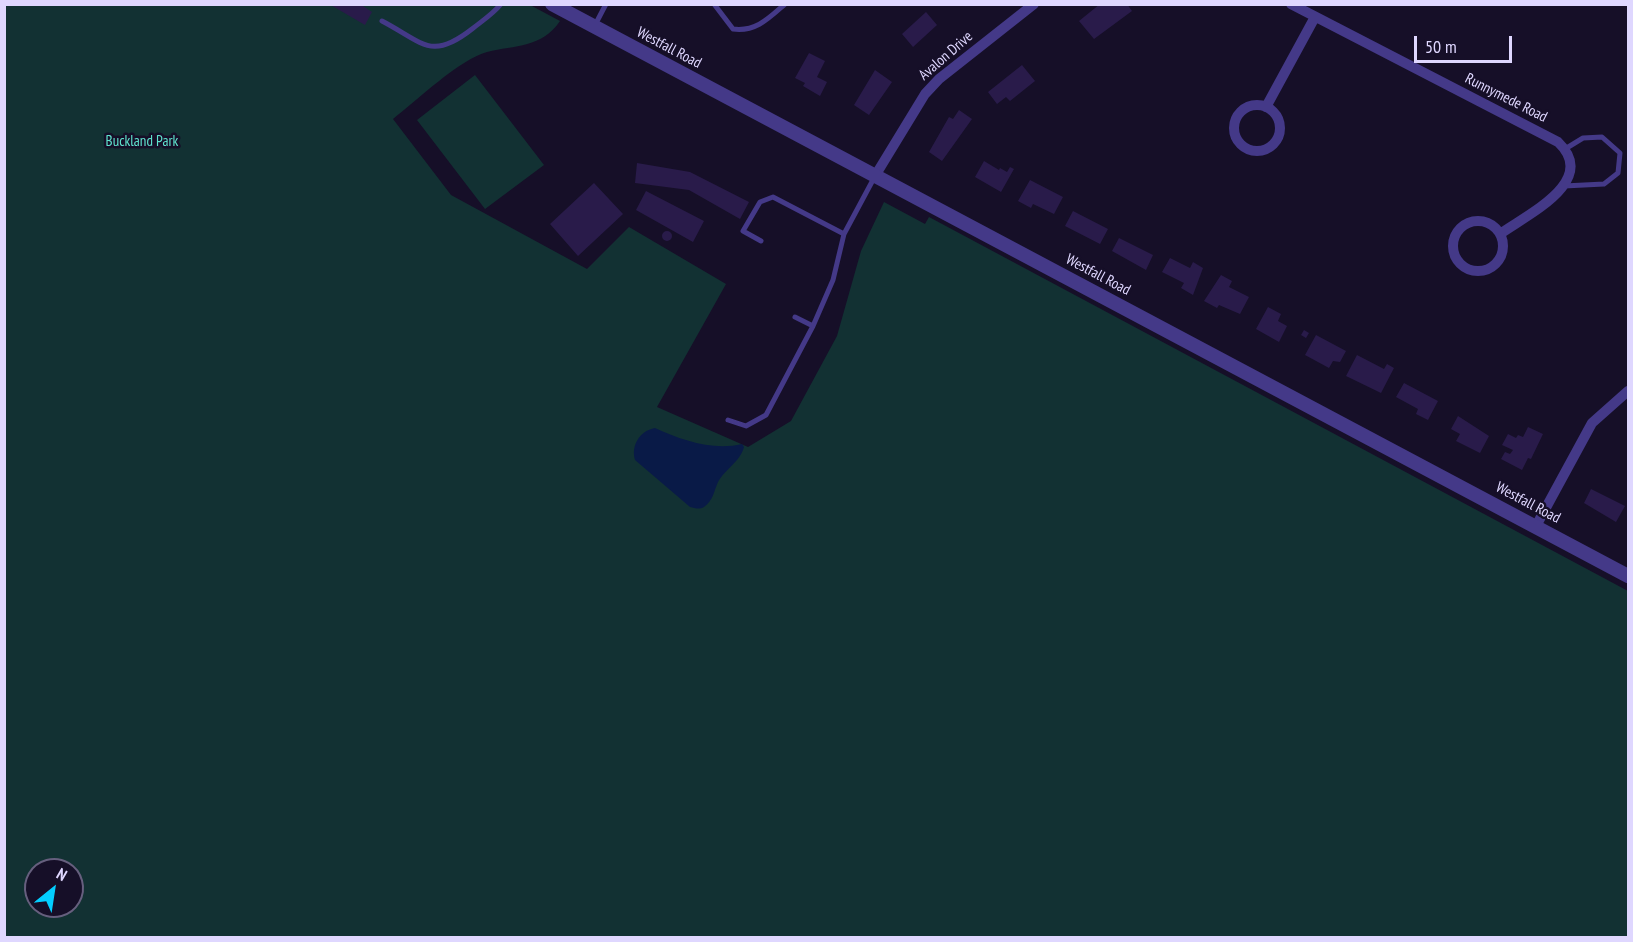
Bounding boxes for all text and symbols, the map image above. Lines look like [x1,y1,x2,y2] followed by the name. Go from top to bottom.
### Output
[634,23,704,73] street label: Westfall Road
[1417,24,1514,62] scale bar
[915,28,977,84] street label: Avalon Drive
[1425,35,1457,58] text: 50 m
[1462,70,1550,126] street label: Runnymede Road
[106,133,178,151] park label: Buckland Park
[1063,250,1133,300] street label: Westfall Road
[1493,478,1563,528] street label: Westfall Road
[24,858,84,918] north arrow
[53,863,71,885] text: N

